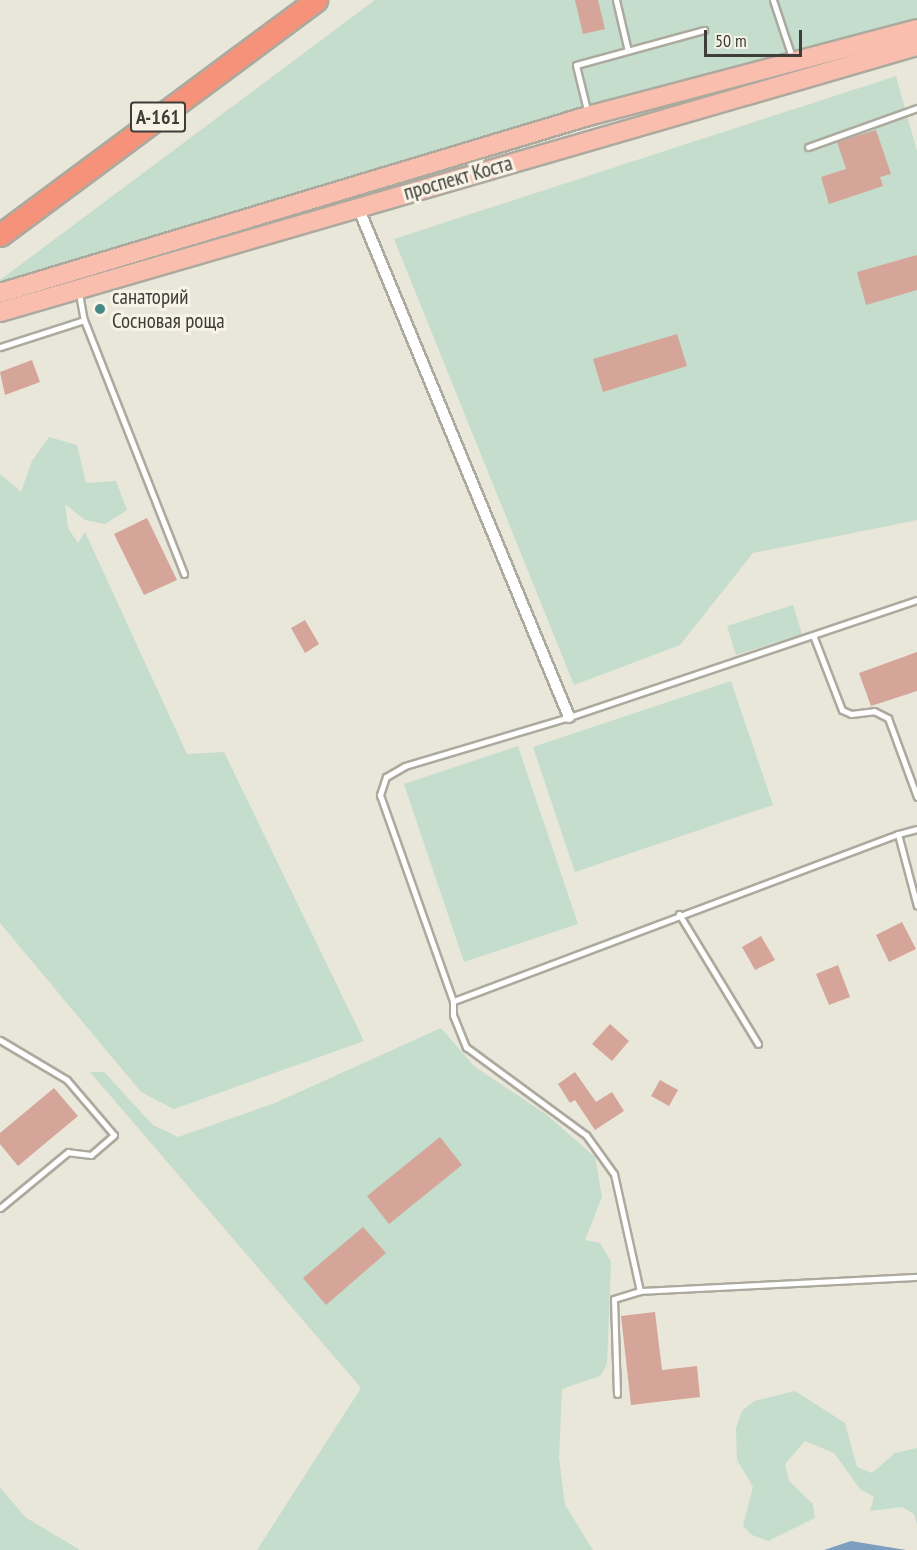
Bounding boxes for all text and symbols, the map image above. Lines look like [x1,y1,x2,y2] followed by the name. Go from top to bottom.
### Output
[707,18,804,56] scale bar
[715,29,747,52] text: 50 m
[130,100,186,134] road number: А-161
[400,150,516,206] street label: проспект Коста
[112,284,225,334] place label: санаторий Сосновая роща
[93,302,107,316] marker: санаторий Сосновая роща

